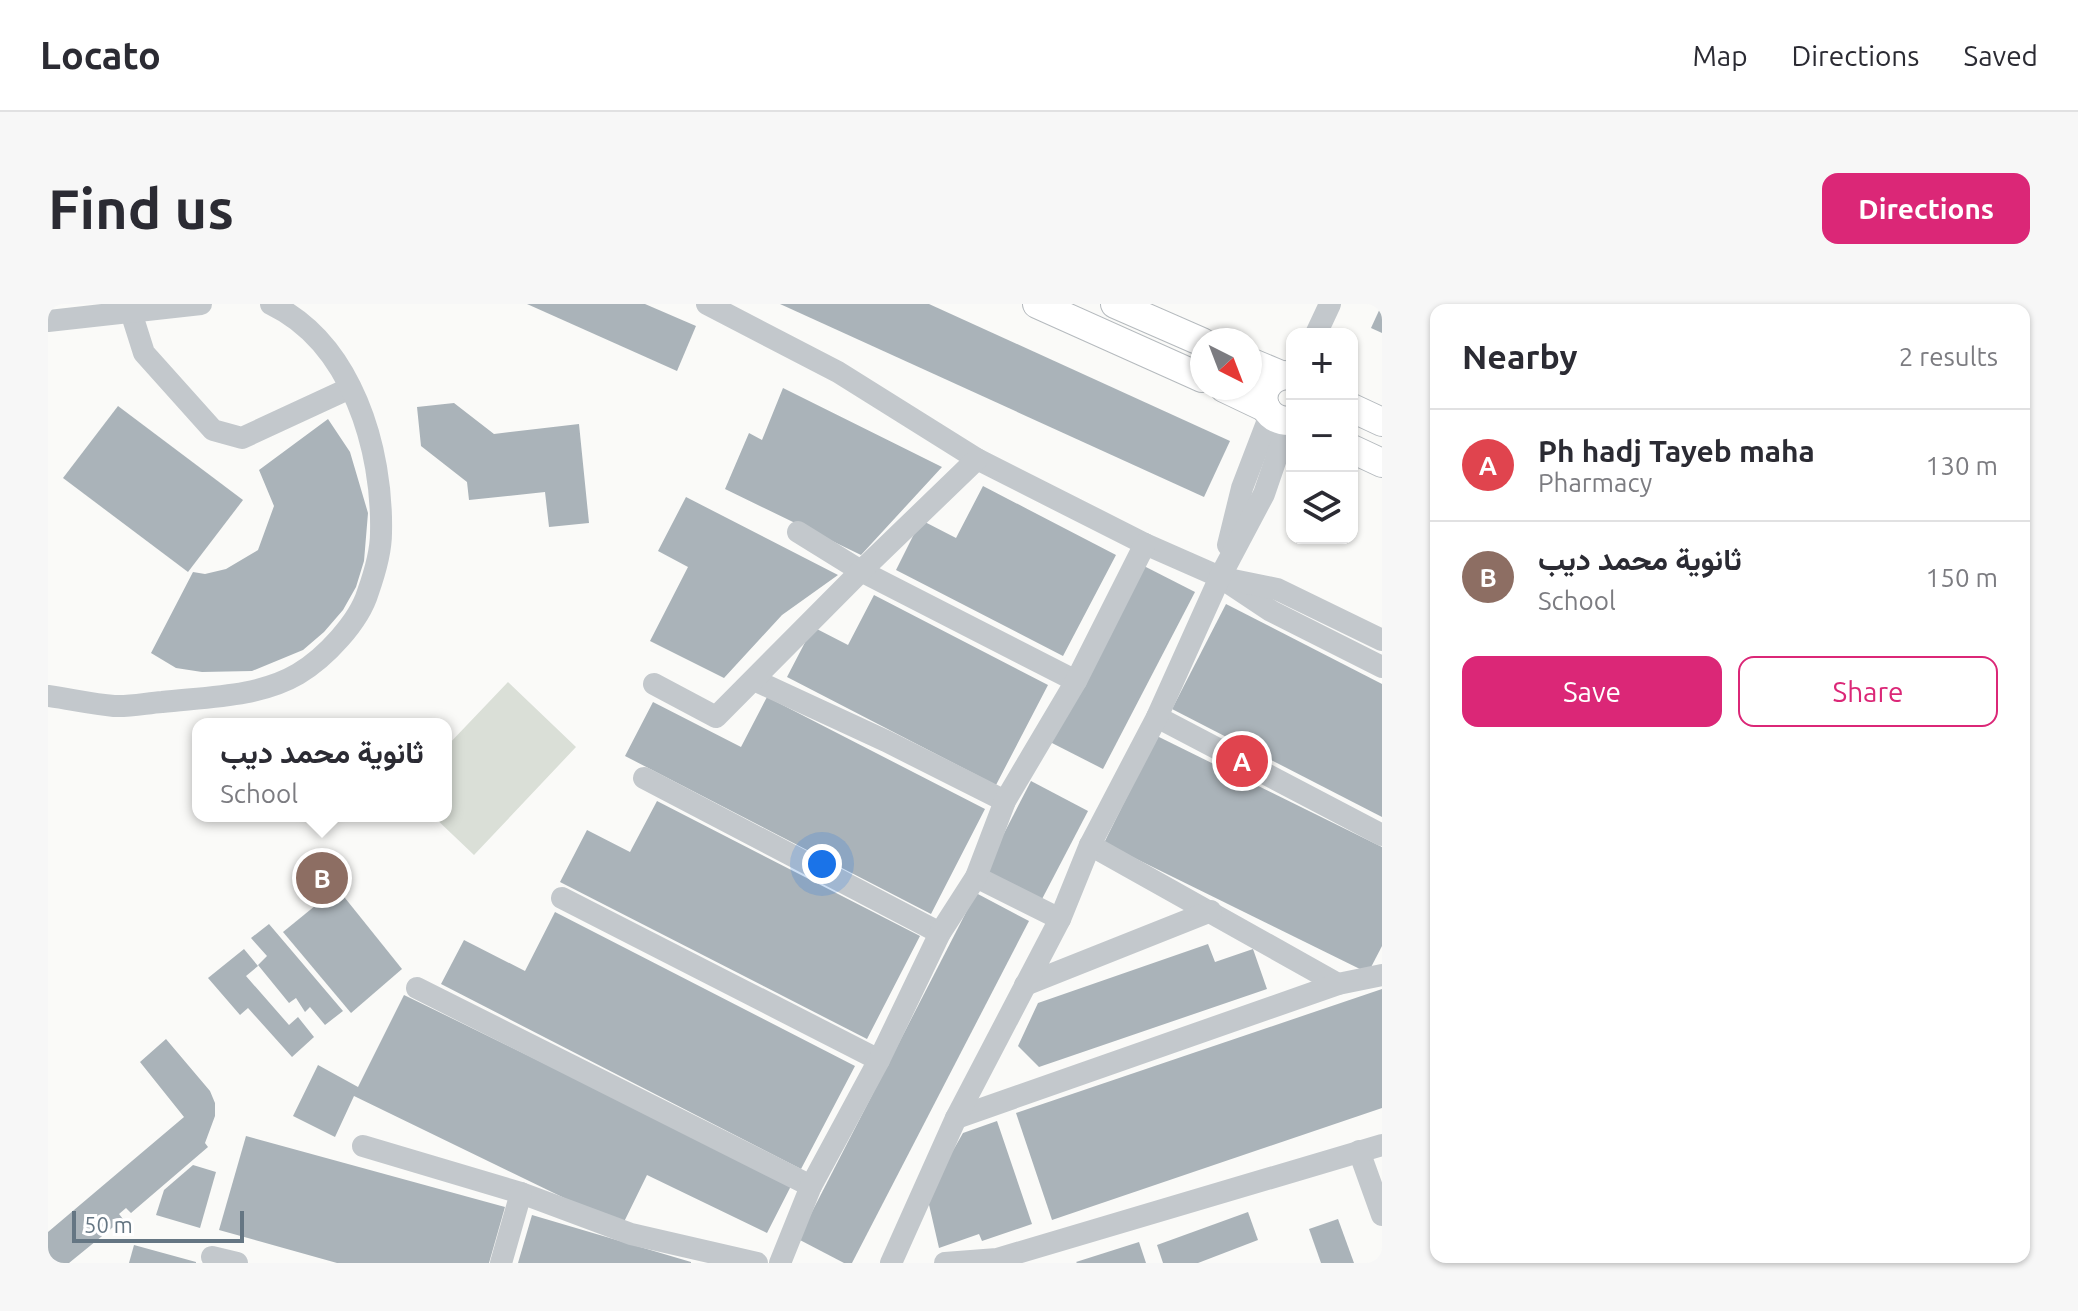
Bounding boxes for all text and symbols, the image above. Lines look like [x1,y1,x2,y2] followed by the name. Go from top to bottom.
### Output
[40,34,161,76] text: Locato
[1692,40,1748,71] text: Map
[1792,40,1919,71] text: Directions
[1963,40,2038,71] text: Saved
[1822,173,2030,244] button: Directions
[48,177,234,240] text: Find us
[1190,328,1262,400] north arrow
[1286,328,1358,544] map controls
[1286,328,1358,400] button: +
[1462,337,1577,375] text: Nearby
[1899,342,1998,371] text: 2 results
[1286,400,1358,472] button: −
[1538,434,1815,468] text: Ph hadj Tayeb maha
[1479,451,1497,480] text: A
[1926,451,1998,480] text: 130 m
[1538,468,1652,497] text: Pharmacy
[1286,472,1358,544] button: layers
[1538,542,1742,576] text: ثانوية محمد ديب
[1479,563,1497,592] text: B
[1926,563,1998,592] text: 150 m
[1538,586,1616,615] text: School
[1462,656,1722,727] button: Save
[1738,656,1998,727] button: Share
[192,718,452,822] popup
[1216,731,1268,791] pin: A
[220,735,424,769] text: ثانوية محمد ديب
[220,779,298,808] text: School
[802,844,842,884] your location
[296,848,348,908] pin: B
[72,1207,244,1243] scale bar
[84,1212,133,1237] text: 50 m

